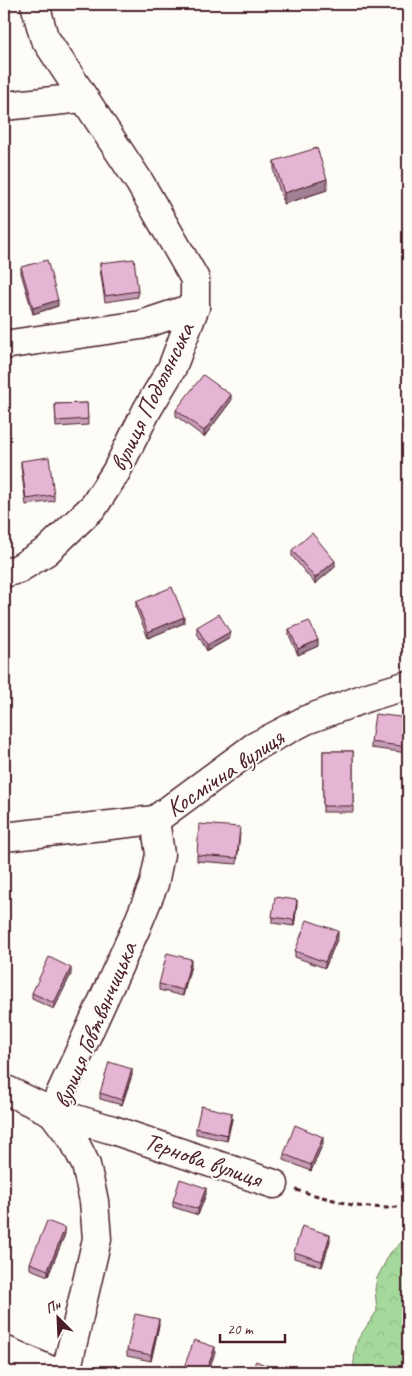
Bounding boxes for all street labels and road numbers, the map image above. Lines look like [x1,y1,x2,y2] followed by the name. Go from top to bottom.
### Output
[102,316,203,477] street label: вулиця Подолянська
[160,721,291,824] street label: Космічна вулиця
[46,935,145,1113] street label: вулиця Говтвянчицька
[140,1125,268,1196] street label: Тернова вулиця

